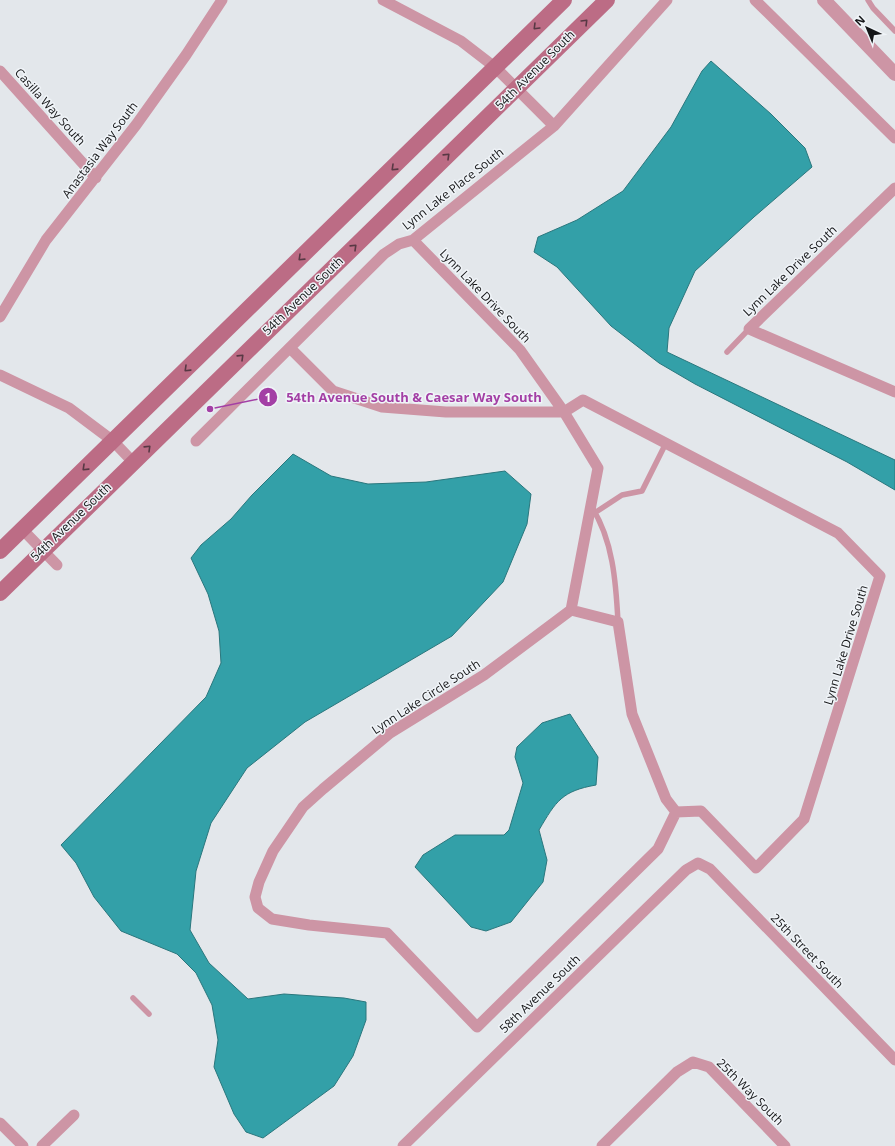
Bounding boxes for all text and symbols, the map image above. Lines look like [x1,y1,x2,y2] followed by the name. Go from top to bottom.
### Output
[847,8,887,48] north arrow
[851,12,868,29] text: N
[580,19,588,26] one-way arrow
[533,23,541,30] one-way arrow
[491,26,578,113] street label: 54th Avenue South
[11,64,90,149] street label: Casilla Way South
[58,98,141,201] street label: Anastasia Way South
[398,144,507,234] street label: Lynn Lake Place South
[442,153,450,161] one-way arrow
[391,163,399,170] one-way arrow
[739,221,840,320] street label: Lynn Lake Drive South
[349,244,357,252] one-way arrow
[436,245,535,346] street label: Lynn Lake Drive South
[259,253,347,339] street label: 54th Avenue South
[298,253,306,261] one-way arrow
[236,354,244,362] one-way arrow
[184,364,192,372] one-way arrow
[258,385,550,410] callout: 54th Avenue South & Caesar Way South
[286,388,542,406] text: 54th Avenue South & Caesar Way South
[265,389,271,406] text: 1
[143,445,151,453] one-way arrow
[82,464,90,471] one-way arrow
[27,479,115,565] street label: 54th Avenue South
[819,583,872,707] street label: Lynn Lake Drive South
[368,655,483,738] street label: Lynn Lake Circle South
[767,910,847,992] street label: 25th Street South
[496,951,584,1037] street label: 58th Avenue South
[713,1054,788,1129] street label: 25th Way South

